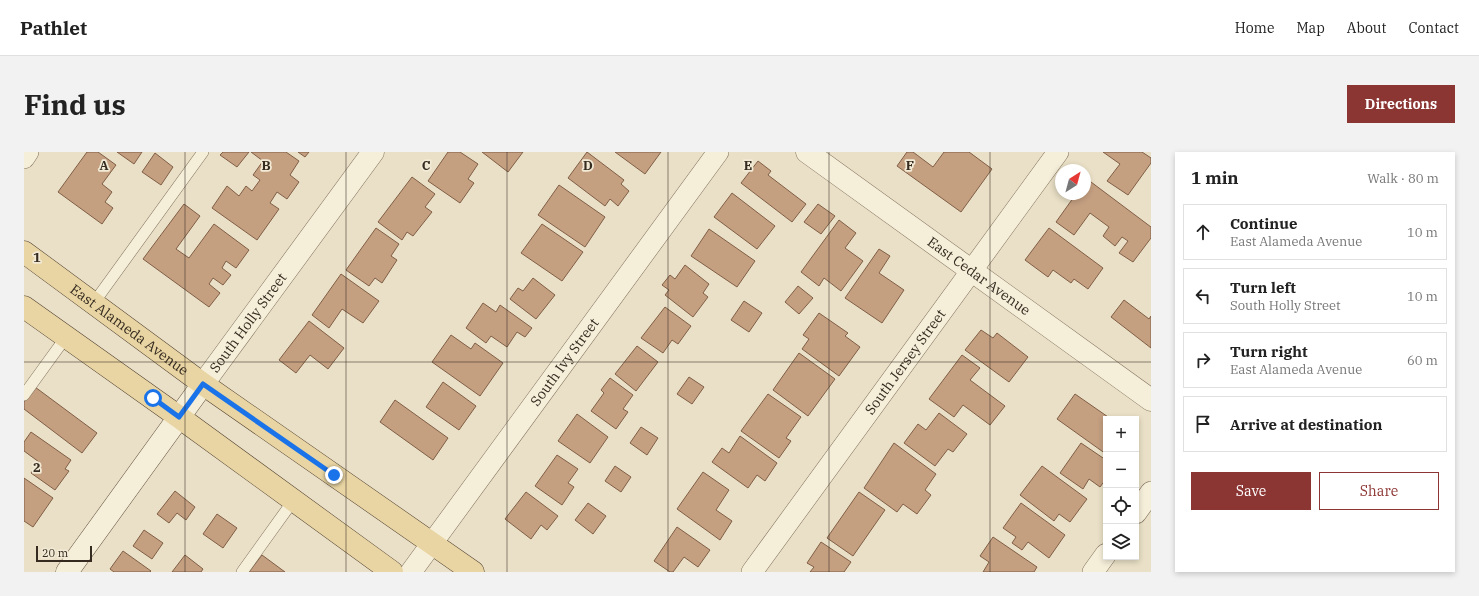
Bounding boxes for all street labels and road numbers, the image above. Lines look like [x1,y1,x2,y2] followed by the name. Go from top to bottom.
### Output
[924,233,1034,319] street label: East Cedar Avenue
[205,269,290,376] street label: South Holly Street
[67,280,192,379] street label: East Alameda Avenue
[861,306,950,418] street label: South Jersey Street
[526,315,603,410] street label: South Ivy Street

